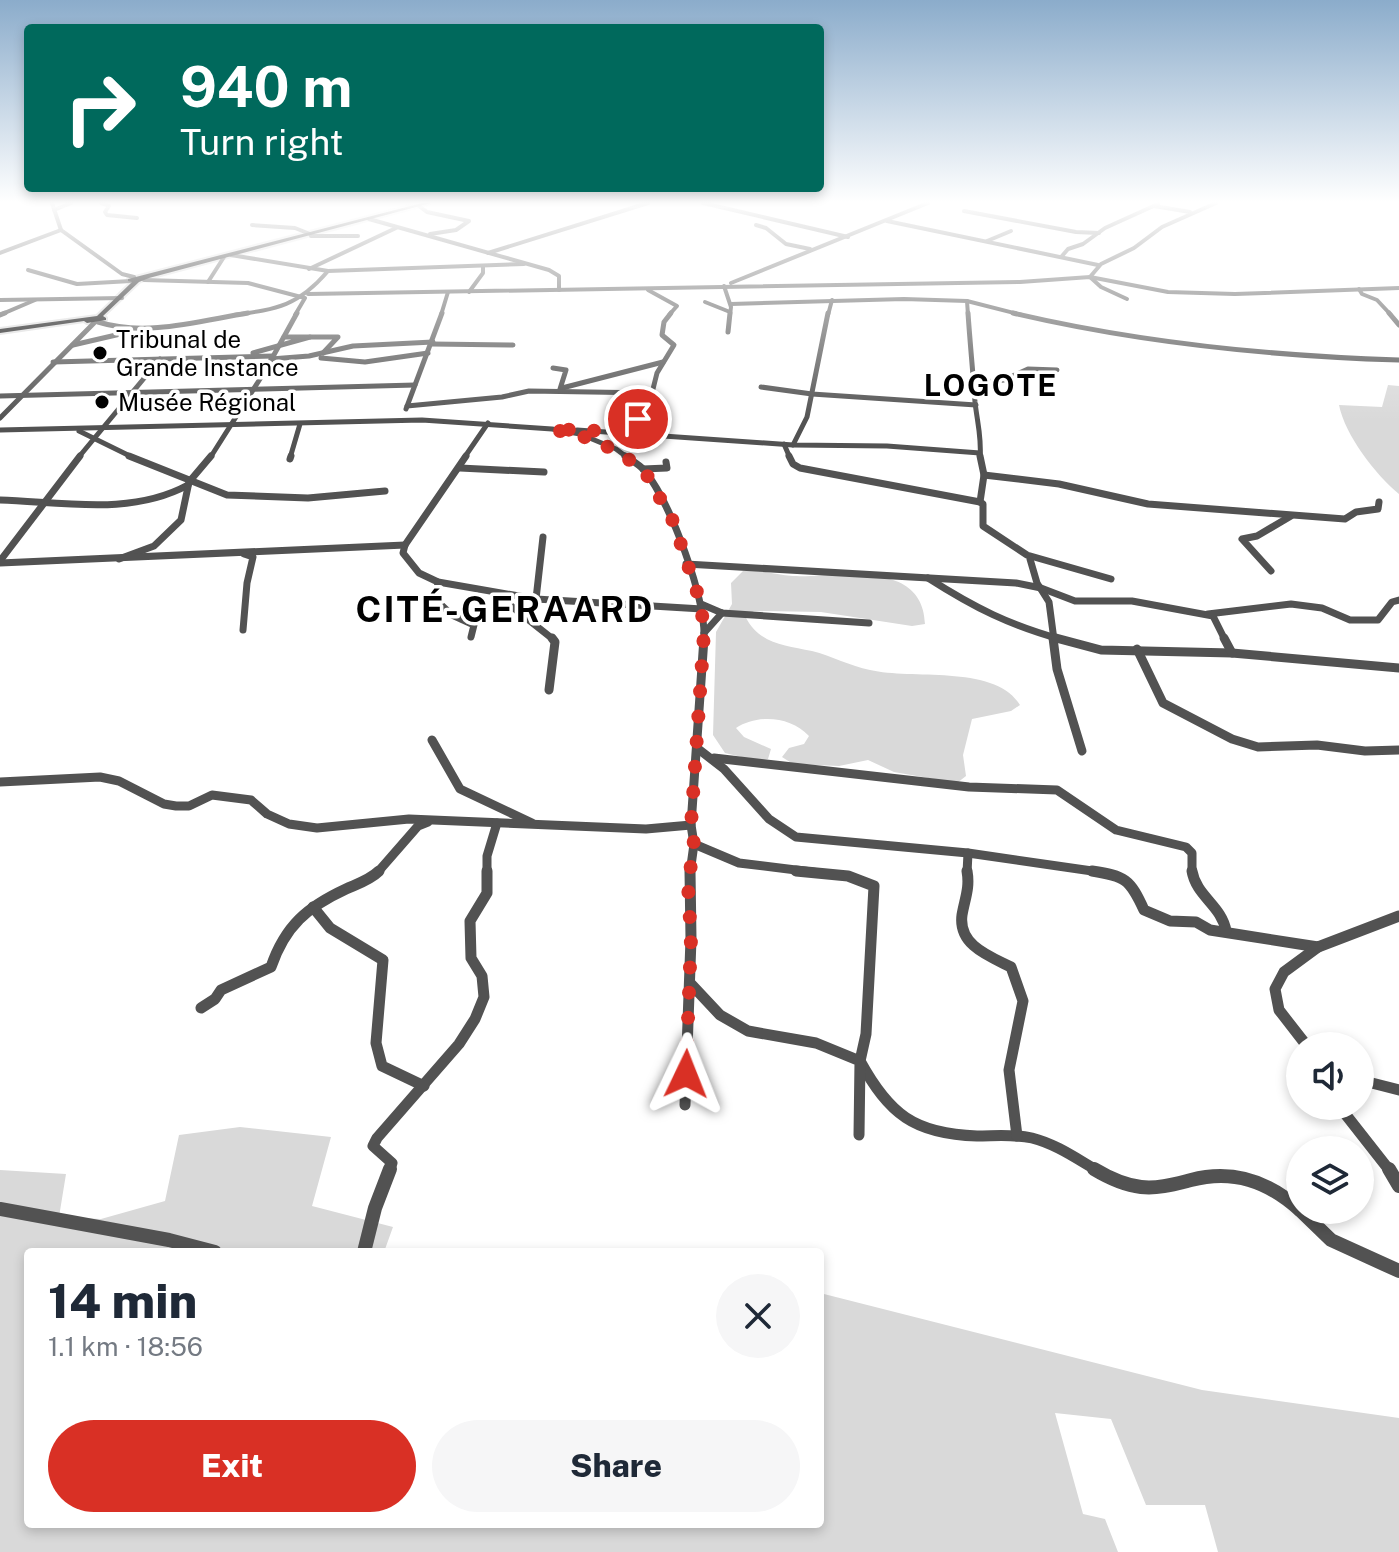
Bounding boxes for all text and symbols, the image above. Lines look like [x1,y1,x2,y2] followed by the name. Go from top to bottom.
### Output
[180,54,352,120] text: 940 m
[48,56,152,160] icon: right
[180,121,343,163] text: Turn right
[116,325,299,381] place label: Tribunal de Grande Instance
[91,344,109,362] marker: Tribunal de Grande Instance
[924,367,1058,403] district label: LOGOTE
[604,385,672,453] pin
[118,388,296,416] place label: Musée Régional
[93,393,111,411] marker: Musée Régional
[616,397,660,441] icon: arrive
[356,588,654,630] district label: CITÉ-GERAARD
[644,1032,728,1116] position arrow
[1286,1032,1374,1224] map controls
[1286,1032,1374,1120] button: sound
[1286,1136,1374,1224] button: layers
[48,1272,197,1329] text: 14 min
[716,1274,800,1358] button: close
[48,1331,203,1362] text: 1.1 km · 18:56
[48,1420,416,1512] button: Exit
[432,1420,800,1512] button: Share

